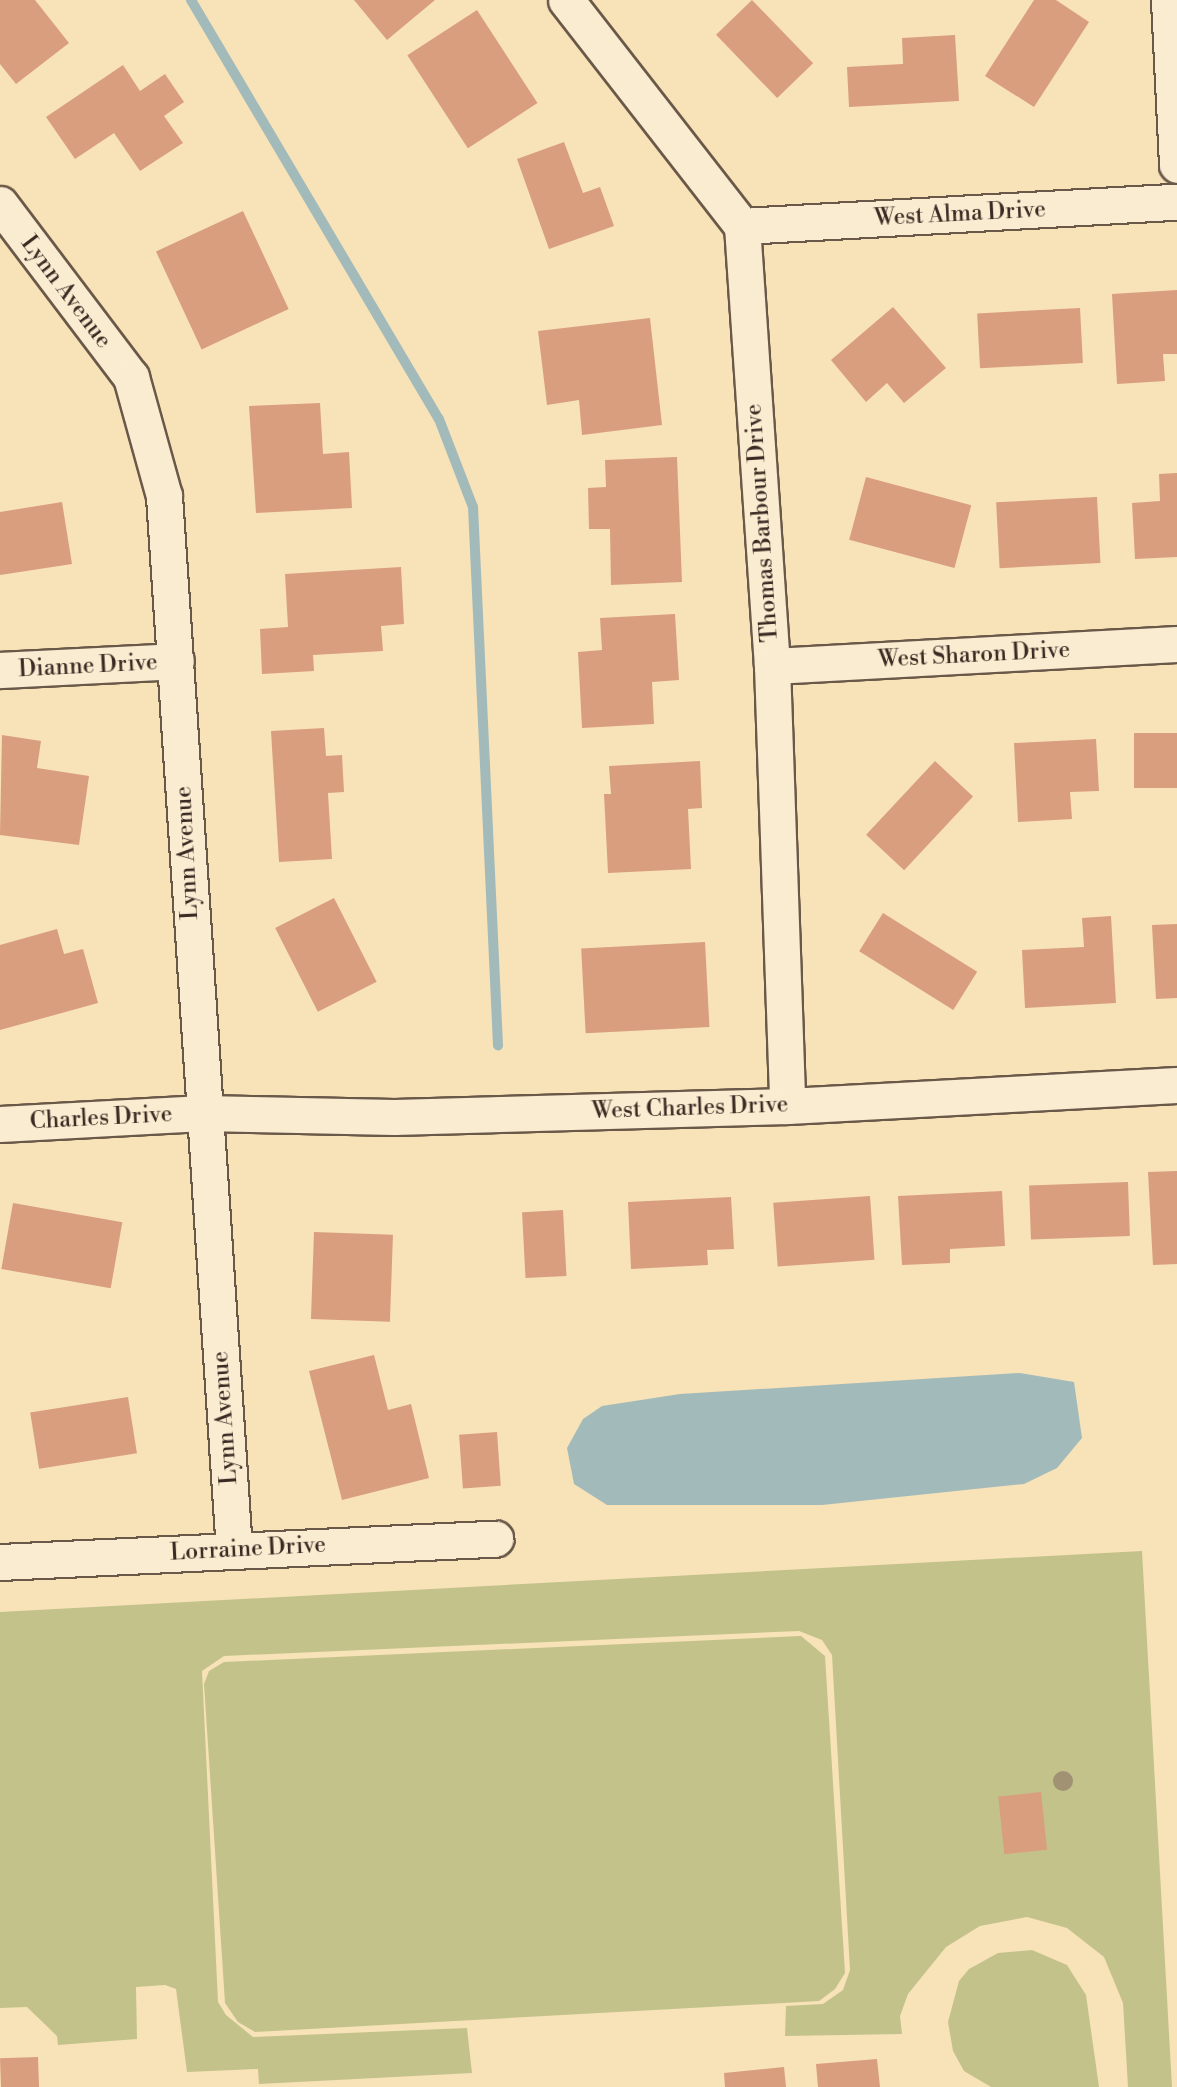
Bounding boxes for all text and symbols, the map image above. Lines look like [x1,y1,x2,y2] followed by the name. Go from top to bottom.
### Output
[873,196,1047,232] street label: West Alma Drive
[15,230,117,354] street label: Lynn Avenue
[740,403,784,643] street label: Thomas Barbour Drive
[877,636,1071,674] street label: West Sharon Drive
[18,649,158,683] street label: Dianne Drive
[170,785,204,921] street label: Lynn Avenue
[591,1091,789,1125] street label: West Charles Drive
[29,1100,173,1136] street label: Charles Drive
[207,1350,243,1486] street label: Lynn Avenue
[169,1531,327,1567] street label: Lorraine Drive

